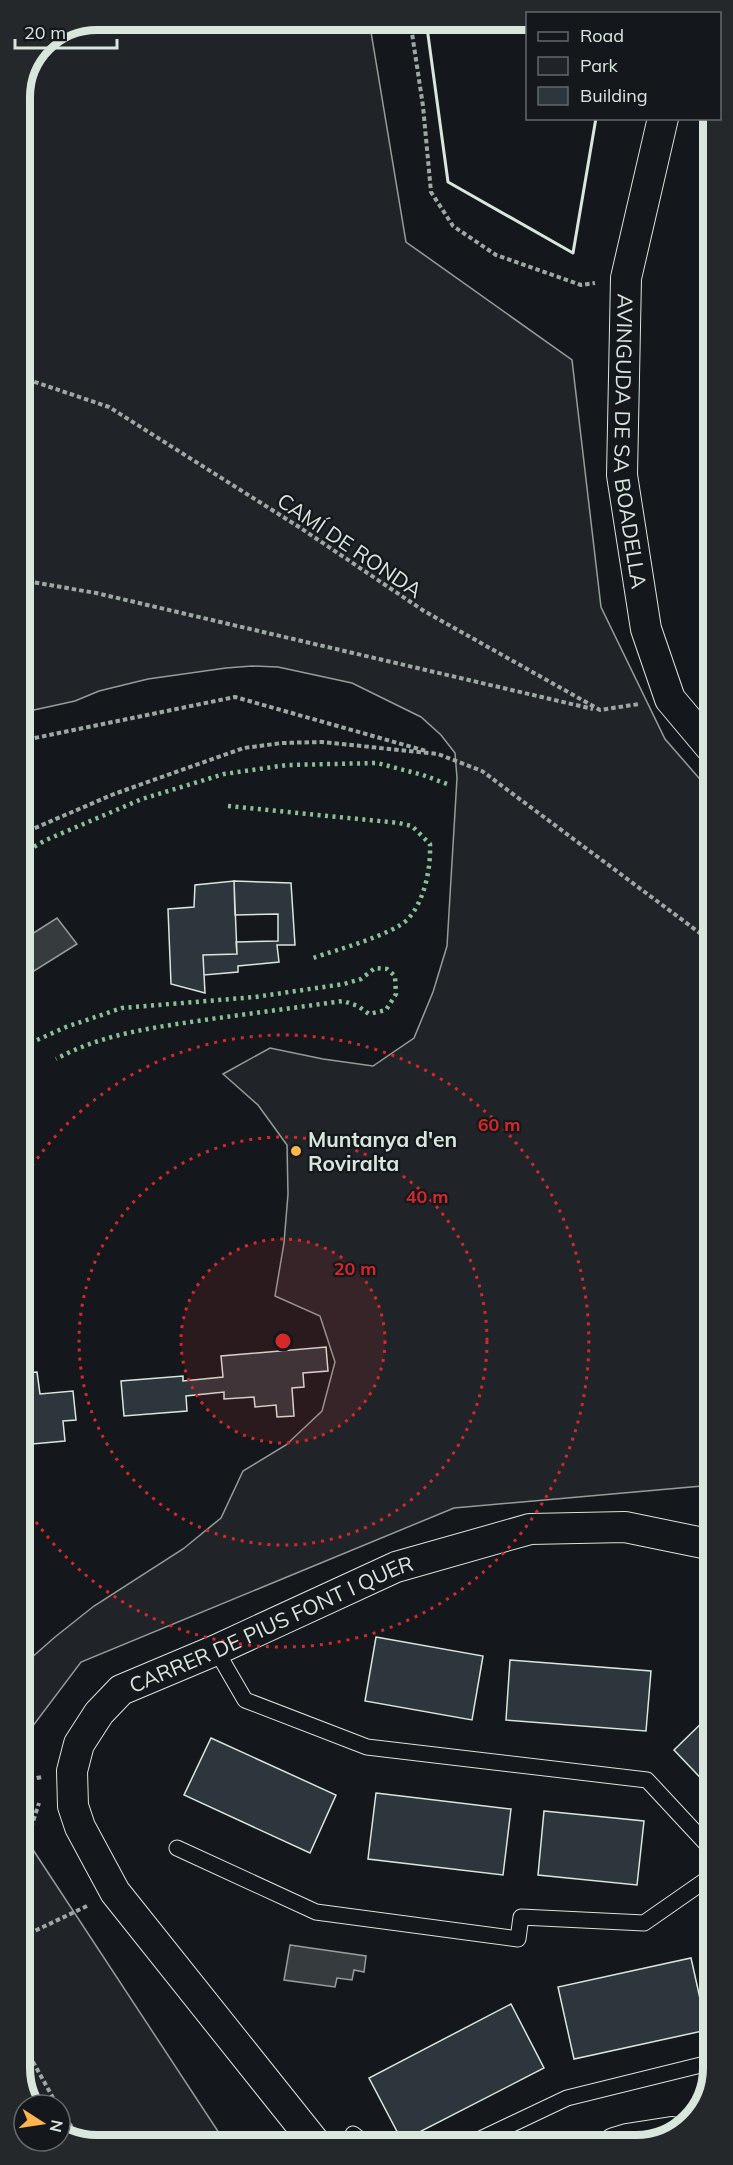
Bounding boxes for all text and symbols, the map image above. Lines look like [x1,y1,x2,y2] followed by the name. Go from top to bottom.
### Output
[15,12,117,50] scale bar
[526,12,721,120] legend
[24,21,66,44] text: 20 m
[580,24,624,47] text: Road
[580,54,619,77] text: Park
[580,84,648,107] text: Building
[609,293,653,591] street label: AVINGUDA DE SA BOADELLA
[273,487,428,603] street label: CAMÍ DE RONDA
[478,1113,520,1136] text: 60 m
[308,1126,457,1176] place label: Muntanya d'en Roviralta
[289,1144,303,1158] marker: Muntanya d'en Roviralta
[406,1185,448,1208] text: 40 m
[334,1257,376,1280] text: 20 m
[273,1331,293,1351] centre of rings
[125,1550,416,1698] street label: CARRER DE PIUS FONT I QUER
[12,2093,72,2153] north arrow
[46,2118,68,2134] text: N

